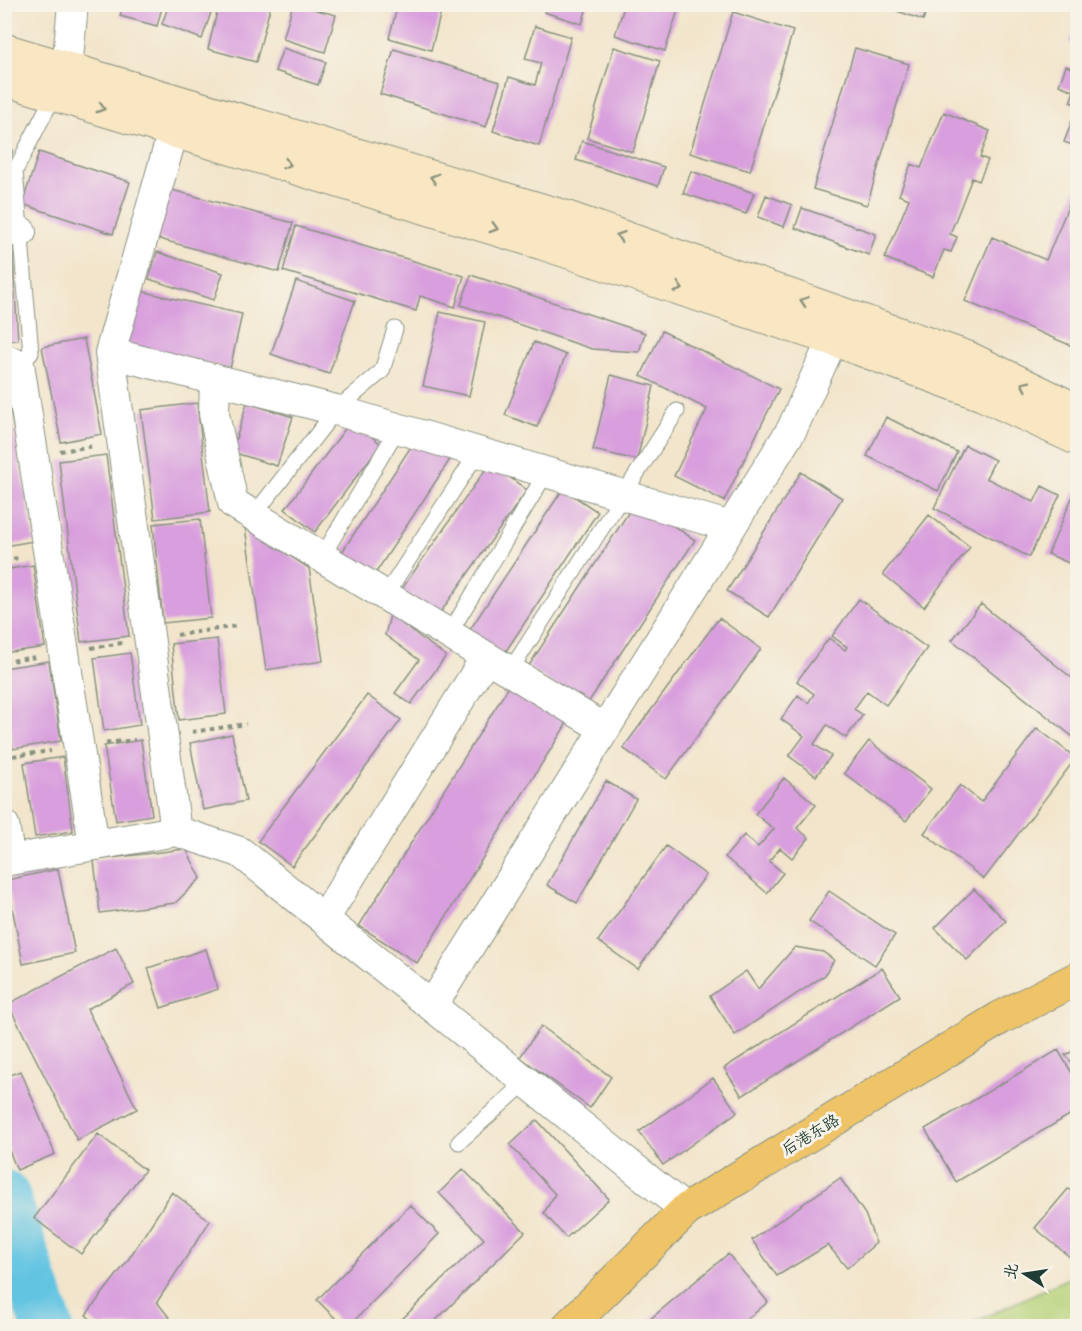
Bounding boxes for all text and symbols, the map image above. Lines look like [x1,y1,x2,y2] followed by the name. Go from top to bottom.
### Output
[95,101,106,113] one-way arrow
[281,157,292,169] one-way arrow
[429,173,440,185] one-way arrow
[488,221,499,233] one-way arrow
[615,231,626,244] one-way arrow
[673,281,684,293] one-way arrow
[799,295,810,308] one-way arrow
[1020,381,1031,393] one-way arrow
[778,1111,843,1159] street label: 后港东路
[995,1244,1055,1304] north arrow
[1001,1261,1022,1281] text: 北

